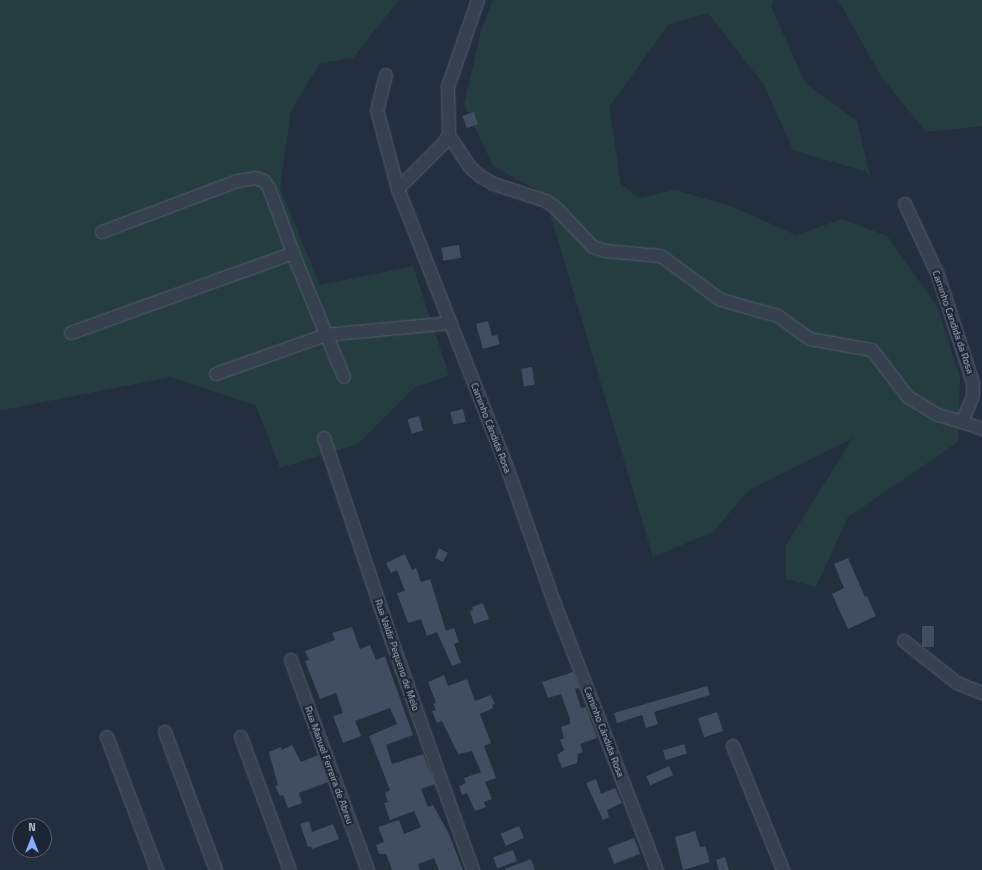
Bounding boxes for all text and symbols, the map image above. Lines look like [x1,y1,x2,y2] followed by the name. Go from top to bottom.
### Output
[930,269,976,375] street label: Caminho Candida da Rosa
[468,381,514,475] street label: Caminho Cândida Rosa
[372,597,422,713] street label: Rua Valdir Pequeno de Melo
[581,685,627,779] street label: Caminho Cândida Rosa
[302,704,356,826] street label: Rua Manuel Ferreira de Abreu
[12,818,52,858] north arrow
[28,819,36,835] text: N

